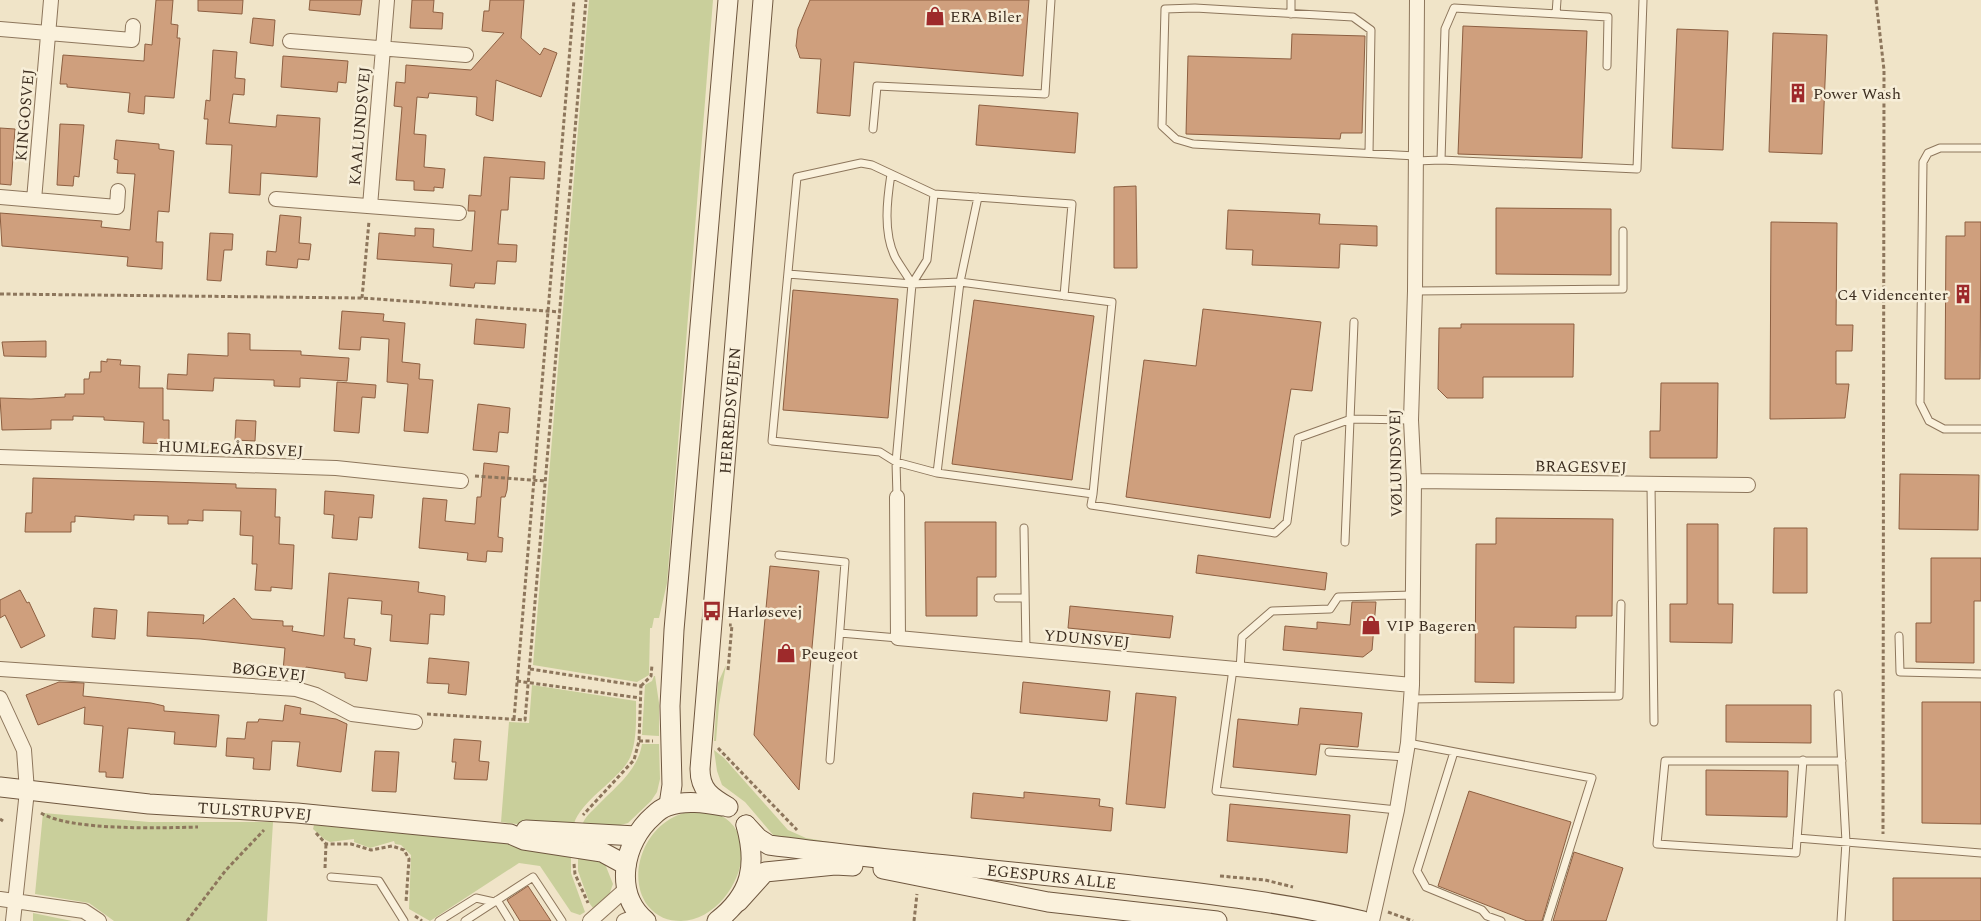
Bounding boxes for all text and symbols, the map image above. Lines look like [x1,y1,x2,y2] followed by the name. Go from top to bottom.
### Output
[924,5,946,27] shop icon: ERA Biler
[950,5,1021,29] place label: ERA Biler
[343,66,377,187] street label: KAALUNDSVEJ
[9,68,41,162] street label: KINGOSVEJ
[1787,82,1809,104] building icon: Power Wash
[1813,82,1901,106] place label: Power Wash
[1837,283,1948,307] place label: C4 Videncenter
[1952,283,1974,305] building icon: C4 Videncenter
[713,346,748,475] street label: HERREDSVEJEN
[1383,408,1409,518] street label: VØLUNDSVEJ
[158,434,304,464] street label: HUMLEGÅRDSVEJ
[1535,454,1627,480] street label: BRAGESVEJ
[701,600,723,622] bus stop icon: Harløsevej
[727,600,803,624] place label: Harløsevej
[1360,614,1382,636] shop icon: VIP Bageren
[1386,614,1476,638] place label: VIP Bageren
[1043,623,1131,655] street label: YDUNSVEJ
[775,642,797,664] shop icon: Peugeot
[801,642,859,666] place label: Peugeot
[231,656,307,688] street label: BØGEVEJ
[197,796,313,827] street label: TULSTRUPVEJ
[986,858,1118,896] street label: EGESPURS ALLE

